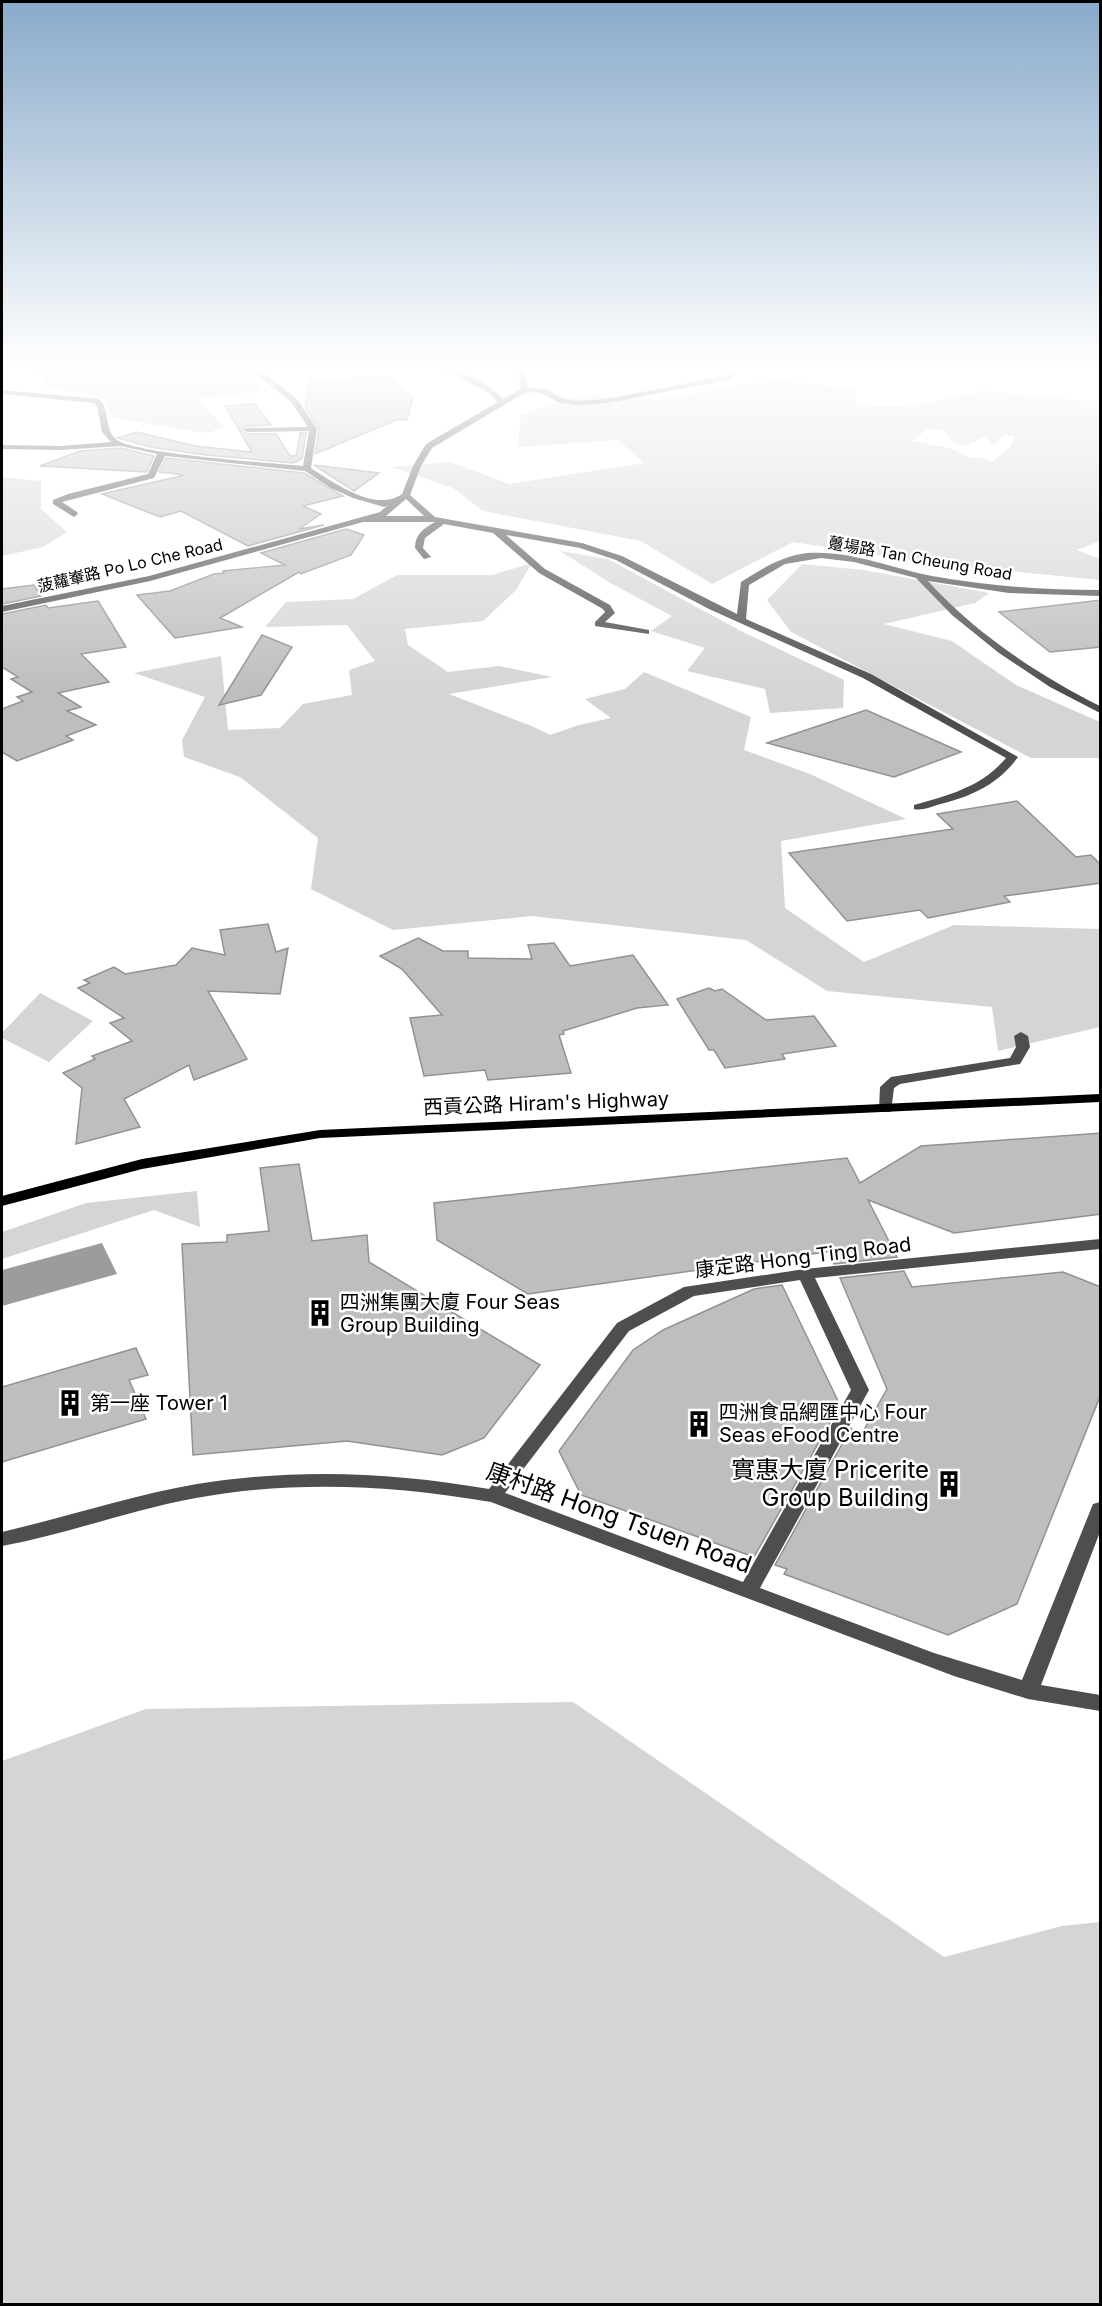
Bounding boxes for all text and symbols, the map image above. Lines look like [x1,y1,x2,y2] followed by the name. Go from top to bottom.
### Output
[826,532,1014,584] street label: 躉場路 Tan Cheung Road
[35,534,225,596] street label: 菠蘿輋路 Po Lo Che Road
[423,1087,669,1119] street label: 西貢公路 Hiram's Highway
[693,1232,913,1282] street label: 康定路 Hong Ting Road
[340,1290,560,1337] place label: 四洲集團大廈 Four Seas Group Building
[305,1298,335,1328] building icon: 四洲集團大廈 Four Seas Group Building
[55,1388,85,1418] building icon: 第一座 Tower 1
[90,1391,228,1415] place label: 第一座 Tower 1
[719,1400,927,1447] place label: 四洲食品網匯中心 Four Seas eFood Centre
[684,1409,714,1439] building icon: 四洲食品網匯中心 Four Seas eFood Centre
[731,1455,929,1512] place label: 實惠大廈 Pricerite Group Building
[483,1456,756,1579] street label: 康村路 Hong Tsuen Road
[934,1469,964,1499] building icon: 實惠大廈 Pricerite Group Building

